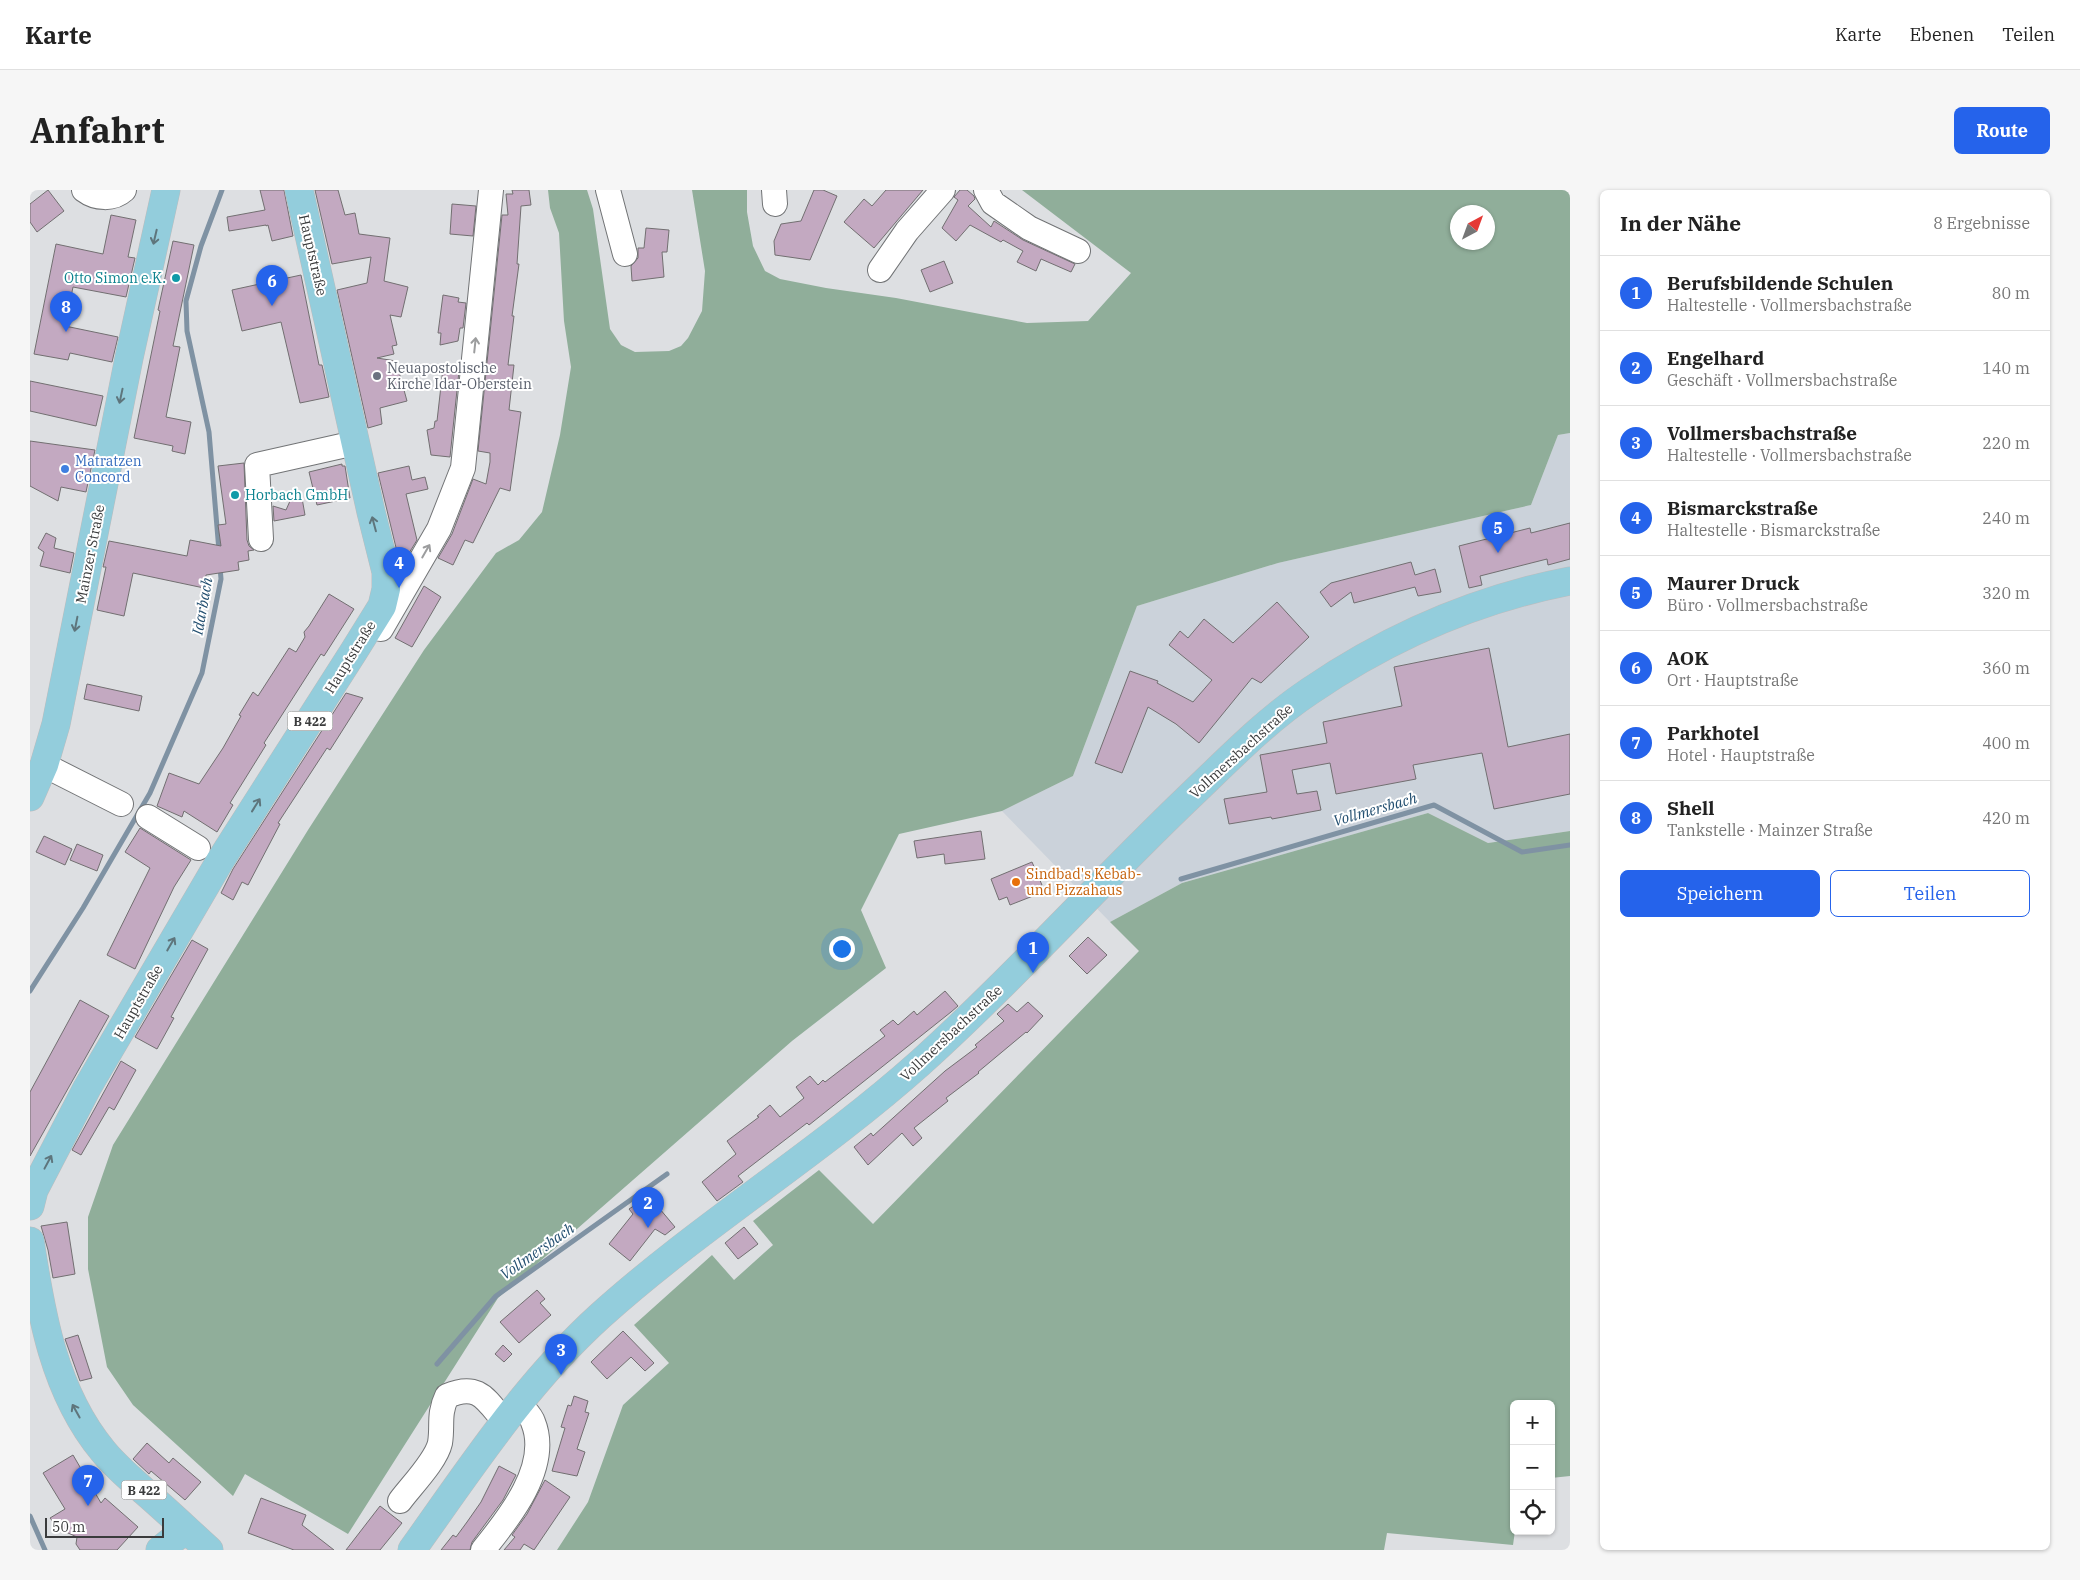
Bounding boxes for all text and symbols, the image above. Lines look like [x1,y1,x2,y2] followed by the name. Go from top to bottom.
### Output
[25,19,92,51] text: Karte
[1835,23,1881,46] text: Karte
[1909,23,1974,46] text: Ebenen
[2002,23,2055,46] text: Teilen
[30,107,164,153] text: Anfahrt
[1954,107,2050,154] button: Route
[1450,205,1495,250] north arrow
[1620,209,1741,237] text: In der Nähe
[295,213,331,297] street label: Hauptstraße
[1933,213,2030,233] text: 8 Ergebnisse
[150,229,159,245] one-way arrow
[256,265,288,306] pin: 6
[64,269,166,287] place label: Otto Simon e.K.
[1667,271,1893,295] text: Berufsbildende Schulen
[170,272,182,284] marker: Otto Simon e.K.
[1631,283,1641,303] text: 1
[1992,283,2030,303] text: 80 m
[50,291,82,332] pin: 8
[1667,295,1912,315] text: Haltestelle · Vollmersbachstraße
[470,337,480,353] one-way arrow
[1667,346,1764,370] text: Engelhard
[1631,358,1641,378] text: 2
[1982,358,2030,378] text: 140 m
[387,359,532,393] place label: Neuapostolische Kirche Idar-Oberstein
[371,370,383,382] marker: Neuapostolische Kirche Idar-Oberstein
[1667,370,1897,390] text: Geschäft · Vollmersbachstraße
[116,388,126,404] one-way arrow
[1667,421,1857,445] text: Vollmersbachstraße
[1631,433,1641,453] text: 3
[1982,433,2030,453] text: 220 m
[1667,445,1912,465] text: Haltestelle · Vollmersbachstraße
[75,452,142,486] place label: Matratzen Concord
[59,463,71,475] marker: Matratzen Concord
[245,486,348,504] place label: Horbach GmbH
[229,489,241,501] marker: Horbach GmbH
[1667,496,1818,520] text: Bismarckstraße
[72,503,108,605] street label: Mainzer Straße
[1631,508,1641,528] text: 4
[1982,508,2030,528] text: 240 m
[1482,512,1514,553] pin: 5
[368,516,378,532] one-way arrow
[1667,520,1880,540] text: Haltestelle · Bismarckstraße
[422,545,432,559] one-way arrow
[383,547,415,588] pin: 4
[1667,571,1799,595] text: Maurer Druck
[187,575,217,637] water label: Idarbach
[1631,583,1641,603] text: 5
[1982,583,2030,603] text: 320 m
[1667,595,1868,615] text: Büro · Vollmersbachstraße
[71,616,80,632] one-way arrow
[320,617,380,697] street label: Hauptstraße
[1667,646,1709,670] text: AOK
[1631,658,1641,678] text: 6
[1982,658,2030,678] text: 360 m
[1667,670,1799,690] text: Ort · Hauptstraße
[1186,700,1296,802] street label: Vollmersbachstraße
[288,712,332,730] road number: B 422
[1667,721,1759,745] text: Parkhotel
[1631,733,1641,753] text: 7
[1982,733,2030,753] text: 400 m
[1667,745,1815,765] text: Hotel · Hauptstraße
[1331,788,1420,830] water label: Vollmersbach
[1667,796,1714,820] text: Shell
[251,799,261,813] one-way arrow
[1631,808,1641,828] text: 8
[1982,808,2030,828] text: 420 m
[1667,820,1873,840] text: Tankstelle · Mainzer Straße
[1026,865,1141,899] place label: Sindbad's Kebab- und Pizzahaus
[1620,870,1820,917] button: Speichern
[1830,870,2030,917] button: Teilen
[1010,876,1022,888] marker: Sindbad's Kebab- und Pizzahaus
[1017,932,1049,973] pin: 1
[829,936,855,962] your location
[167,938,177,952] one-way arrow
[110,962,166,1042] street label: Hauptstraße
[896,981,1006,1085] street label: Vollmersbachstraße
[43,1154,53,1169] one-way arrow
[632,1187,664,1228] pin: 2
[496,1218,578,1284] water label: Vollmersbach
[545,1334,577,1375] pin: 3
[1510,1400,1555,1535] map controls
[1510,1400,1555,1445] button: +
[71,1403,81,1418] one-way arrow
[1510,1445,1555,1490] button: −
[72,1465,104,1506] pin: 7
[122,1480,166,1500] road number: B 422
[1510,1490,1555,1535] button: locate
[45,1515,164,1538] scale bar
[52,1518,85,1536] text: 50 m

